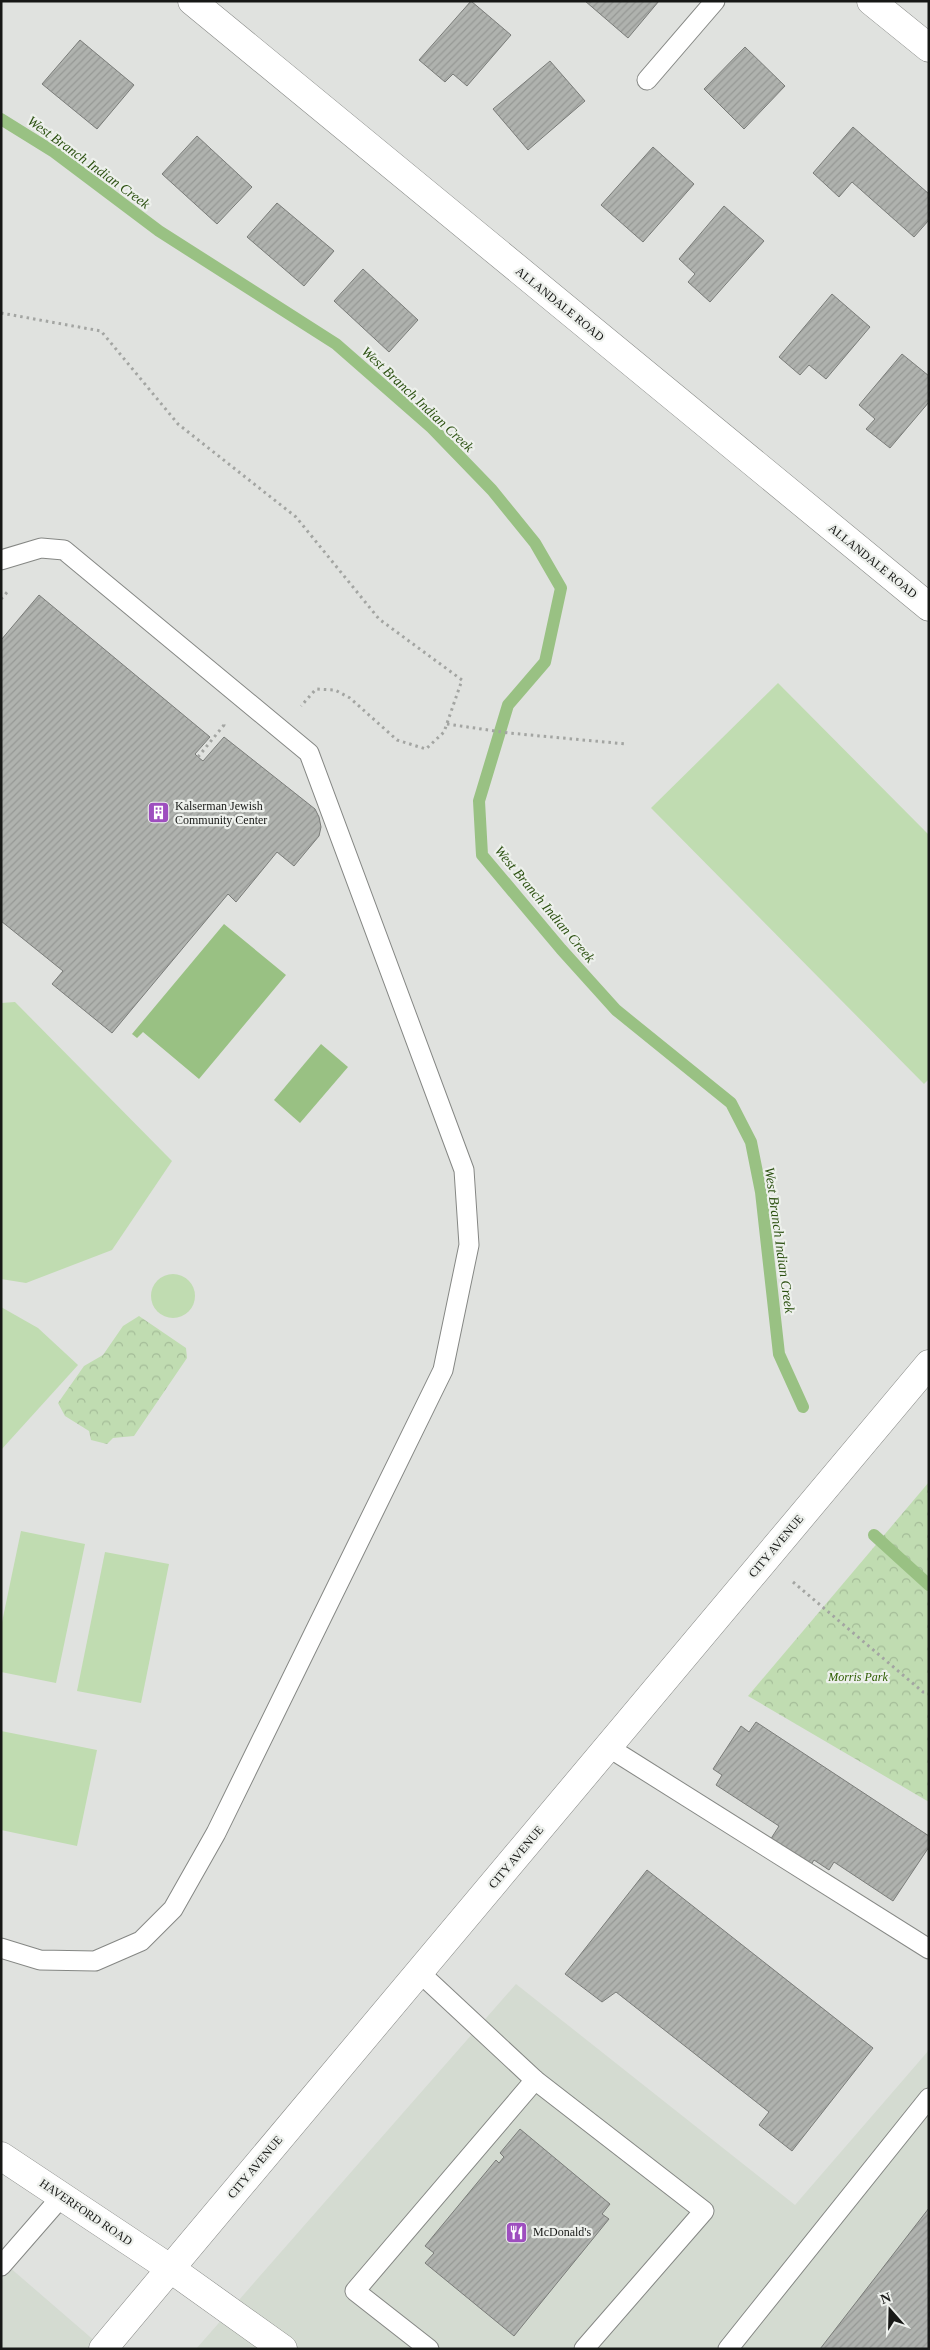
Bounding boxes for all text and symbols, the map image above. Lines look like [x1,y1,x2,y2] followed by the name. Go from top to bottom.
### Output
[25,113,153,212] water label: West Branch Indian Creek
[513,264,607,344] street label: ALLANDALE ROAD
[359,344,477,456] water label: West Branch Indian Creek
[826,521,920,601] street label: ALLANDALE ROAD
[175,799,267,827] place label: Kalserman Jewish Community Center
[147,801,171,825] building icon: Kalserman Jewish Community Center
[492,843,598,966] water label: West Branch Indian Creek
[762,1166,797,1315] water label: West Branch Indian Creek
[746,1512,806,1580] street label: CITY AVENUE
[827,1670,889,1684] park label: Morris Park
[486,1823,546,1891] street label: CITY AVENUE
[225,2133,285,2201] street label: CITY AVENUE
[37,2176,135,2248] street label: HAVERFORD ROAD
[505,2220,529,2244] restaurant icon: McDonald's
[533,2225,591,2239] place label: McDonald's
[865,2285,915,2335] north arrow
[878,2289,893,2307] text: N

